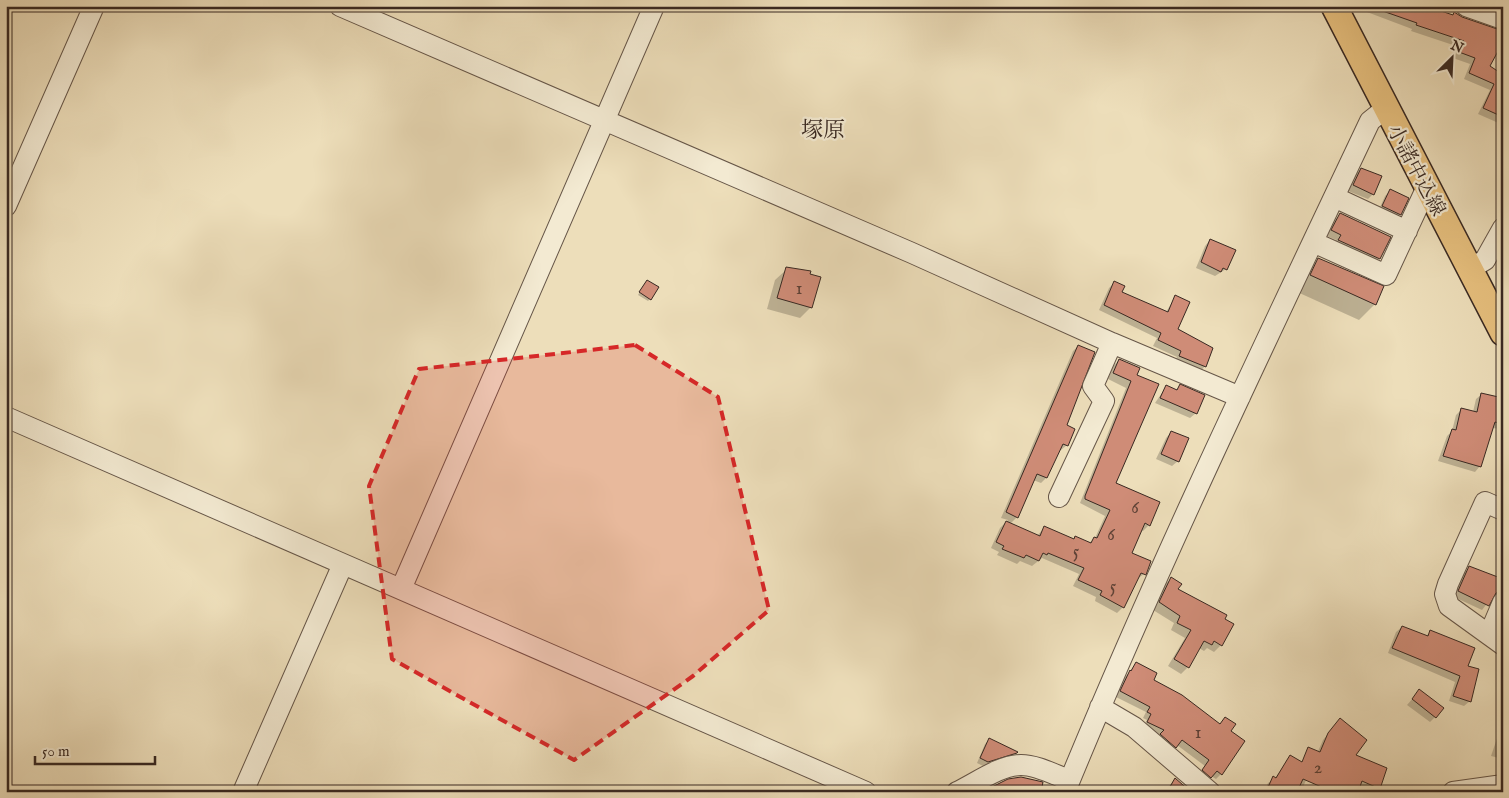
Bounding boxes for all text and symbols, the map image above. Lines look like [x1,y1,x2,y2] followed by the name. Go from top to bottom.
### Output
[1426,32,1476,82] north arrow
[1447,36,1466,58] text: N
[801,117,845,145] district label: 塚原
[1381,121,1450,221] street label: 小諸中込線
[796,278,802,301] house number: 1
[1131,497,1139,520] house number: 6
[1107,524,1115,547] house number: 6
[1073,541,1080,564] house number: 5
[1110,576,1117,599] house number: 5
[1195,722,1201,745] house number: 1
[35,733,155,765] scale bar
[42,742,70,761] text: 50 m
[1314,757,1322,780] house number: 2

